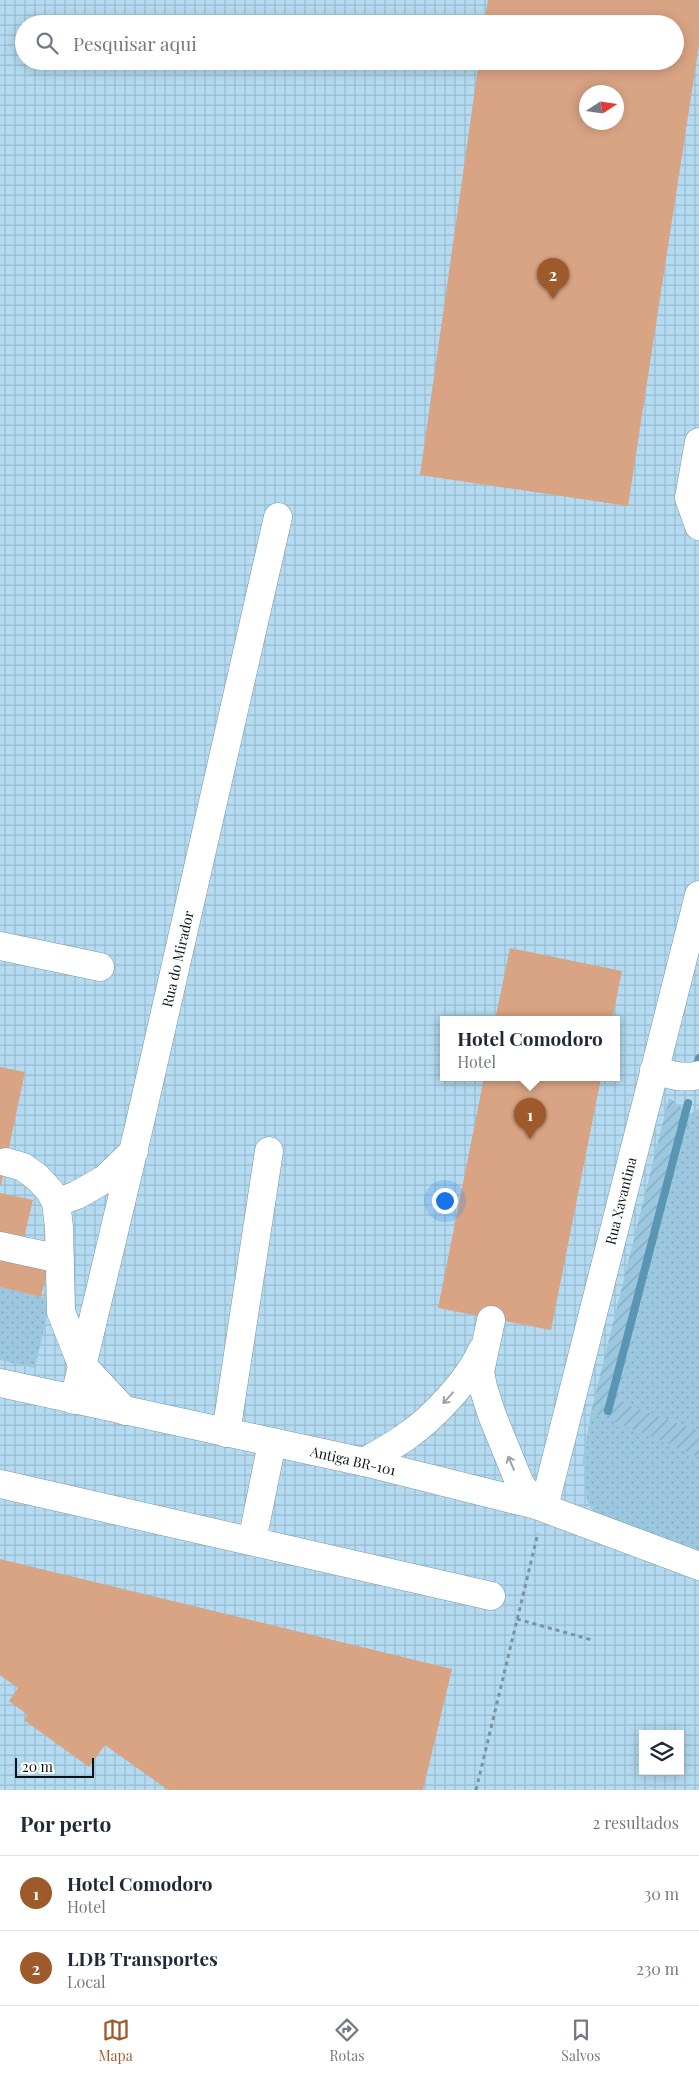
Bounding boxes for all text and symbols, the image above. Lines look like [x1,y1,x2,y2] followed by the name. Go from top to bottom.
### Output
[15,15,684,70] search box
[33,29,61,57] icon: search
[73,30,197,56] text: Pesquisar aqui
[579,85,624,130] north arrow
[537,258,569,299] pin: 2
[157,908,198,1009] street label: Rua do Mirador
[440,1016,620,1081] popup
[457,1025,603,1051] text: Hotel Comodoro
[457,1051,496,1072] text: Hotel
[514,1098,546,1139] pin: 1
[600,1155,641,1247] street label: Rua Xavantina
[432,1188,458,1214] your location
[442,1392,453,1405] one-way arrow
[308,1441,398,1480] street label: Antiga BR-101
[506,1456,516,1471] one-way arrow
[639,1730,684,1775] map controls
[639,1730,684,1775] button: layers
[15,1755,94,1778] scale bar
[22,1757,53,1776] text: 20 m
[20,1809,111,1837] text: Por perto
[593,1812,679,1833] text: 2 resultados
[67,1870,213,1896] text: Hotel Comodoro
[33,1883,39,1904] text: 1
[644,1883,679,1904] text: 30 m
[67,1896,106,1917] text: Hotel
[67,1945,218,1971] text: LDB Transportes
[32,1958,40,1979] text: 2
[636,1958,679,1979] text: 230 m
[67,1971,106,1992] text: Local
[98,2016,133,2065] tab: Mapa
[330,2016,364,2065] tab: Rotas
[561,2016,601,2065] tab: Salvos

